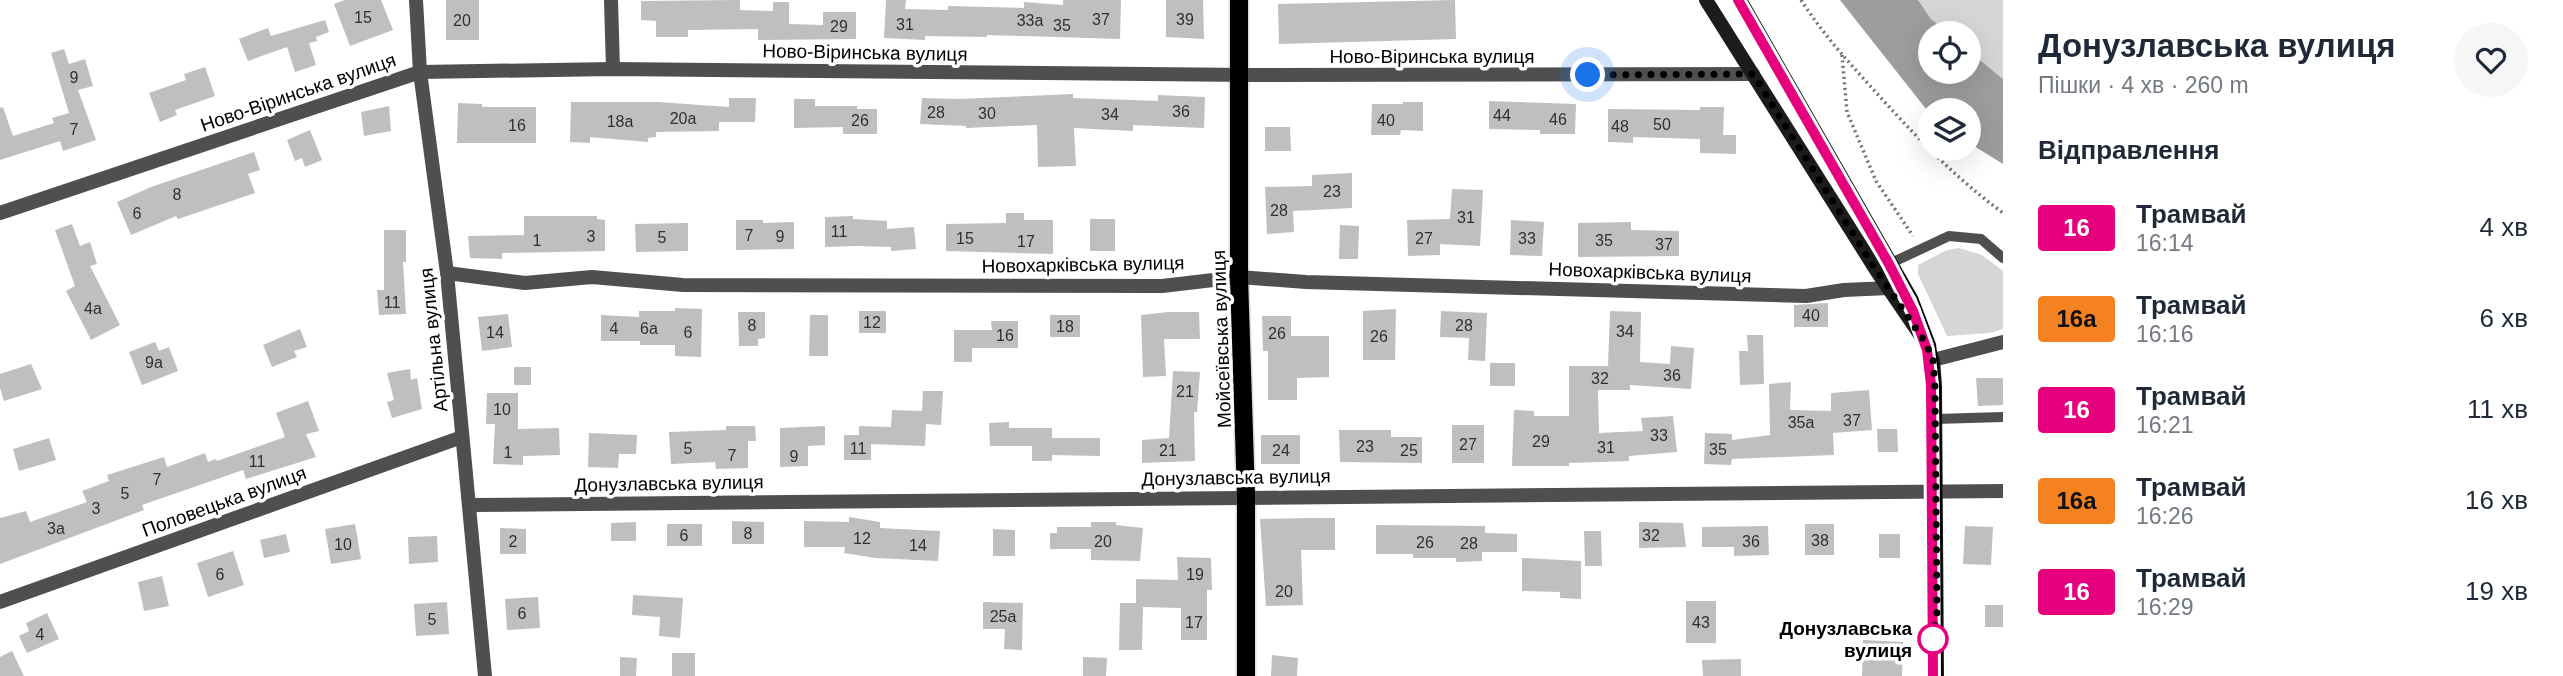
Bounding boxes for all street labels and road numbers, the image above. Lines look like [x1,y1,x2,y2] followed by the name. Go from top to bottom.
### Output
[762,40,968,65] street label: Ново-Віринська вулиця
[1329,46,1535,67] street label: Ново-Віринська вулиця
[198,49,399,136] street label: Ново-Віринська вулиця
[1208,250,1235,428] street label: Мойсеївська вулиця
[981,252,1185,277] street label: Новохарківська вулиця
[1548,258,1752,287] street label: Новохарківська вулиця
[415,267,452,413] street label: Артільна вулиця
[139,462,309,541] street label: Половецька вулиця
[1141,465,1331,490] street label: Донузлавська вулиця
[574,471,764,496] street label: Донузлавська вулиця

